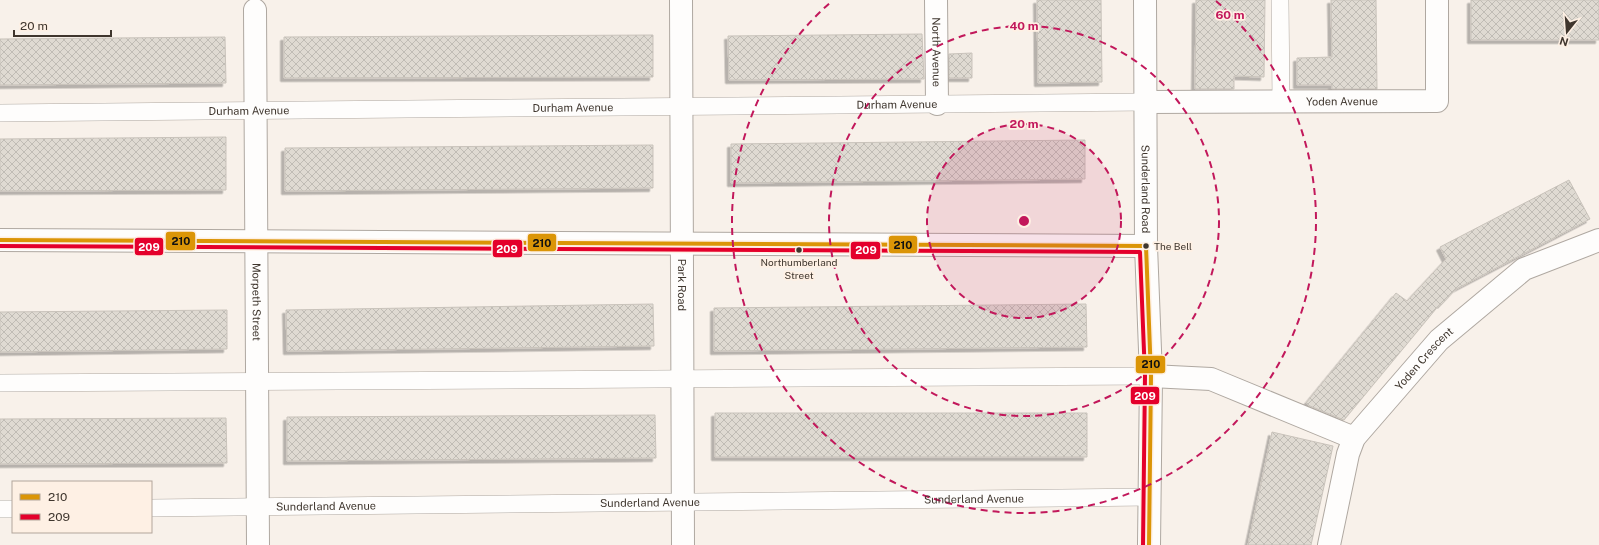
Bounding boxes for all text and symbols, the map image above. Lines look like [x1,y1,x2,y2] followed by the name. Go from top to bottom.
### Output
[1215,8,1245,22] text: 60 m
[14,12,111,38] scale bar
[1547,12,1587,52] north arrow
[930,17,943,87] street label: North Avenue
[20,19,48,33] text: 20 m
[1009,19,1039,33] text: 40 m
[1558,35,1570,49] text: N
[1306,95,1378,107] street label: Yoden Avenue
[856,98,937,111] street label: Durham Avenue
[532,101,613,114] street label: Durham Avenue
[208,104,289,117] street label: Durham Avenue
[1010,117,1039,131] text: 20 m
[1140,145,1152,233] street label: Sunderland Road
[1017,214,1031,228] centre of rings
[165,231,196,251] line badge: 210
[527,233,557,252] line badge: 210
[172,235,190,247] text: 210
[888,235,918,254] line badge: 210
[134,237,164,256] line badge: 209
[533,237,551,249] text: 210
[492,239,523,258] line badge: 209
[894,239,912,251] text: 210
[1154,240,1192,252] place label: The Bell
[138,241,160,253] text: 209
[850,241,881,260] line badge: 209
[1141,241,1151,251] marker: The Bell
[496,243,518,255] text: 209
[855,244,877,256] text: 209
[794,245,804,255] marker: Northumberland Street
[761,256,837,281] place label: Northumberland Street
[676,259,688,311] street label: Park Road
[250,263,263,341] street label: Morpeth Street
[1393,325,1455,392] street label: Yoden Crescent
[1135,355,1166,374] line badge: 210
[1142,358,1160,370] text: 210
[1130,386,1160,405] line badge: 209
[1134,390,1156,402] text: 209
[12,481,152,533] legend
[48,490,67,504] text: 210
[924,492,1024,505] street label: Sunderland Avenue
[600,496,700,509] street label: Sunderland Avenue
[276,500,376,513] street label: Sunderland Avenue
[48,510,70,524] text: 209

